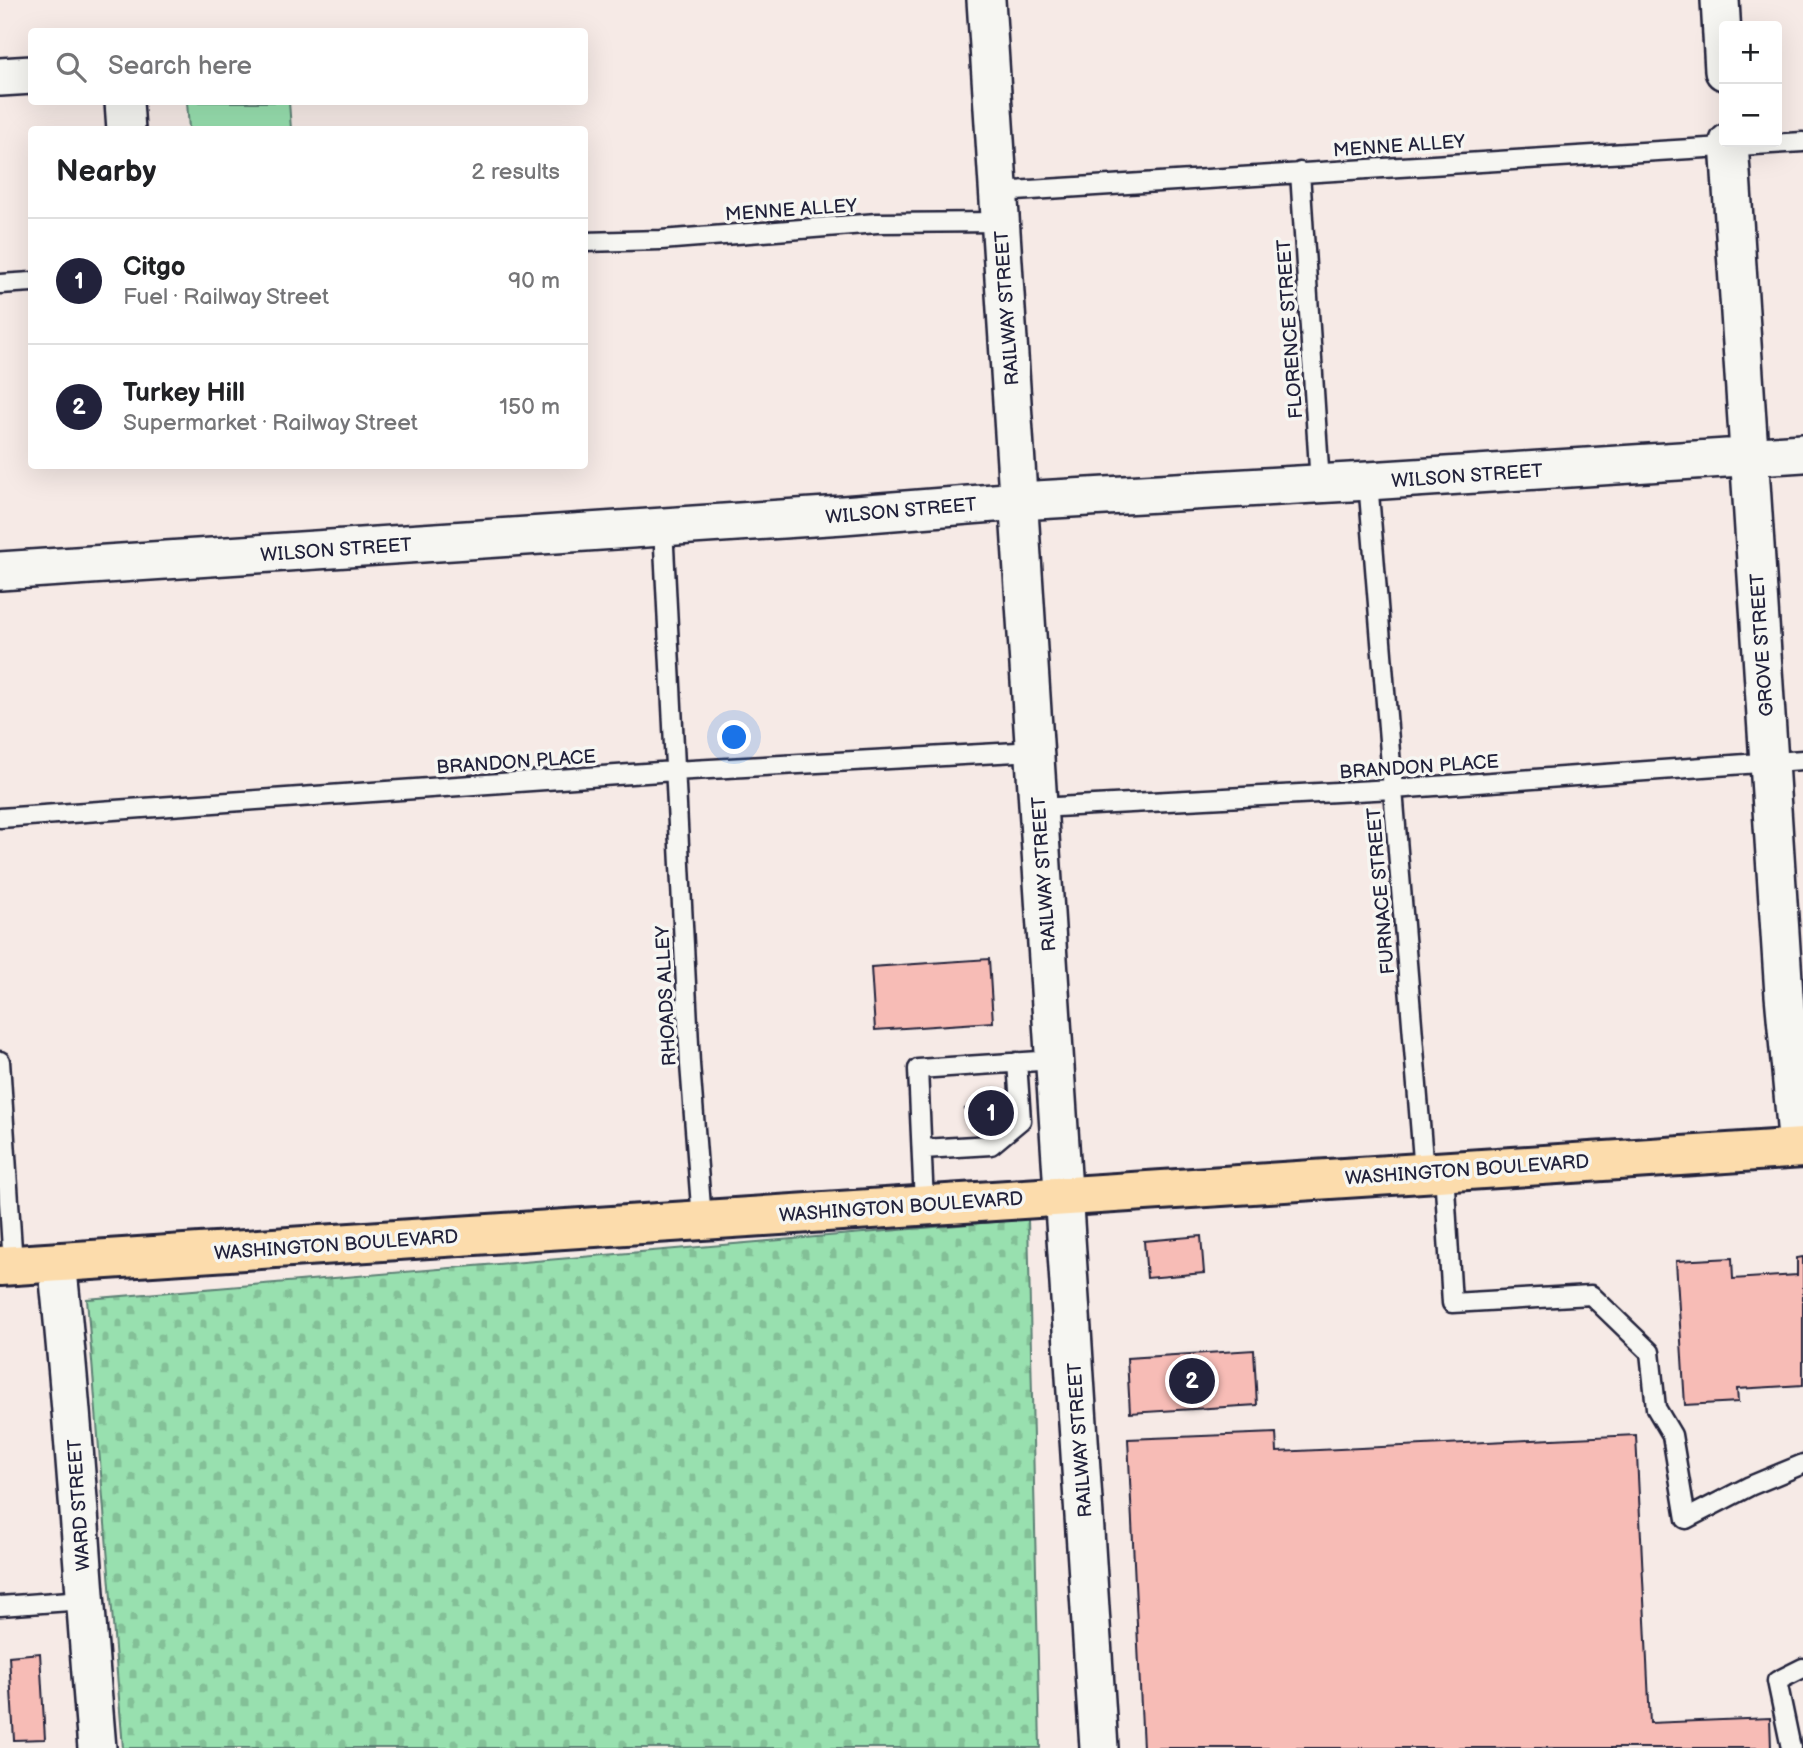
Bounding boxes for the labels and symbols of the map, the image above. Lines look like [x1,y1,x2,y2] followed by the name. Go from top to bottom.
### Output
[1332,130,1467,163] street label: MENNE ALLEY
[724,194,859,227] street label: MENNE ALLEY
[991,229,1024,386] street label: RAILWAY STREET
[1273,238,1308,419] street label: FLORENCE STREET
[1391,460,1544,493] street label: WILSON STREET
[825,493,978,530] street label: WILSON STREET
[260,534,413,567] street label: WILSON STREET
[1746,572,1779,717] street label: GROVE STREET
[717,720,751,754] your location
[436,745,597,780] street label: BRANDON PLACE
[1339,750,1500,785] street label: BRANDON PLACE
[1028,795,1061,952] street label: RAILWAY STREET
[1363,806,1400,975] street label: FURNACE STREET
[651,924,682,1067] street label: RHOADS ALLEY
[968,1087,1014,1139] pin: 1
[1344,1150,1590,1191] street label: WASHINGTON BOULEVARD
[778,1187,1024,1228] street label: WASHINGTON BOULEVARD
[213,1225,459,1266] street label: WASHINGTON BOULEVARD
[1169,1355,1215,1407] pin: 2
[1064,1361,1097,1518] street label: RAILWAY STREET
[63,1438,96,1572] street label: WARD STREET

